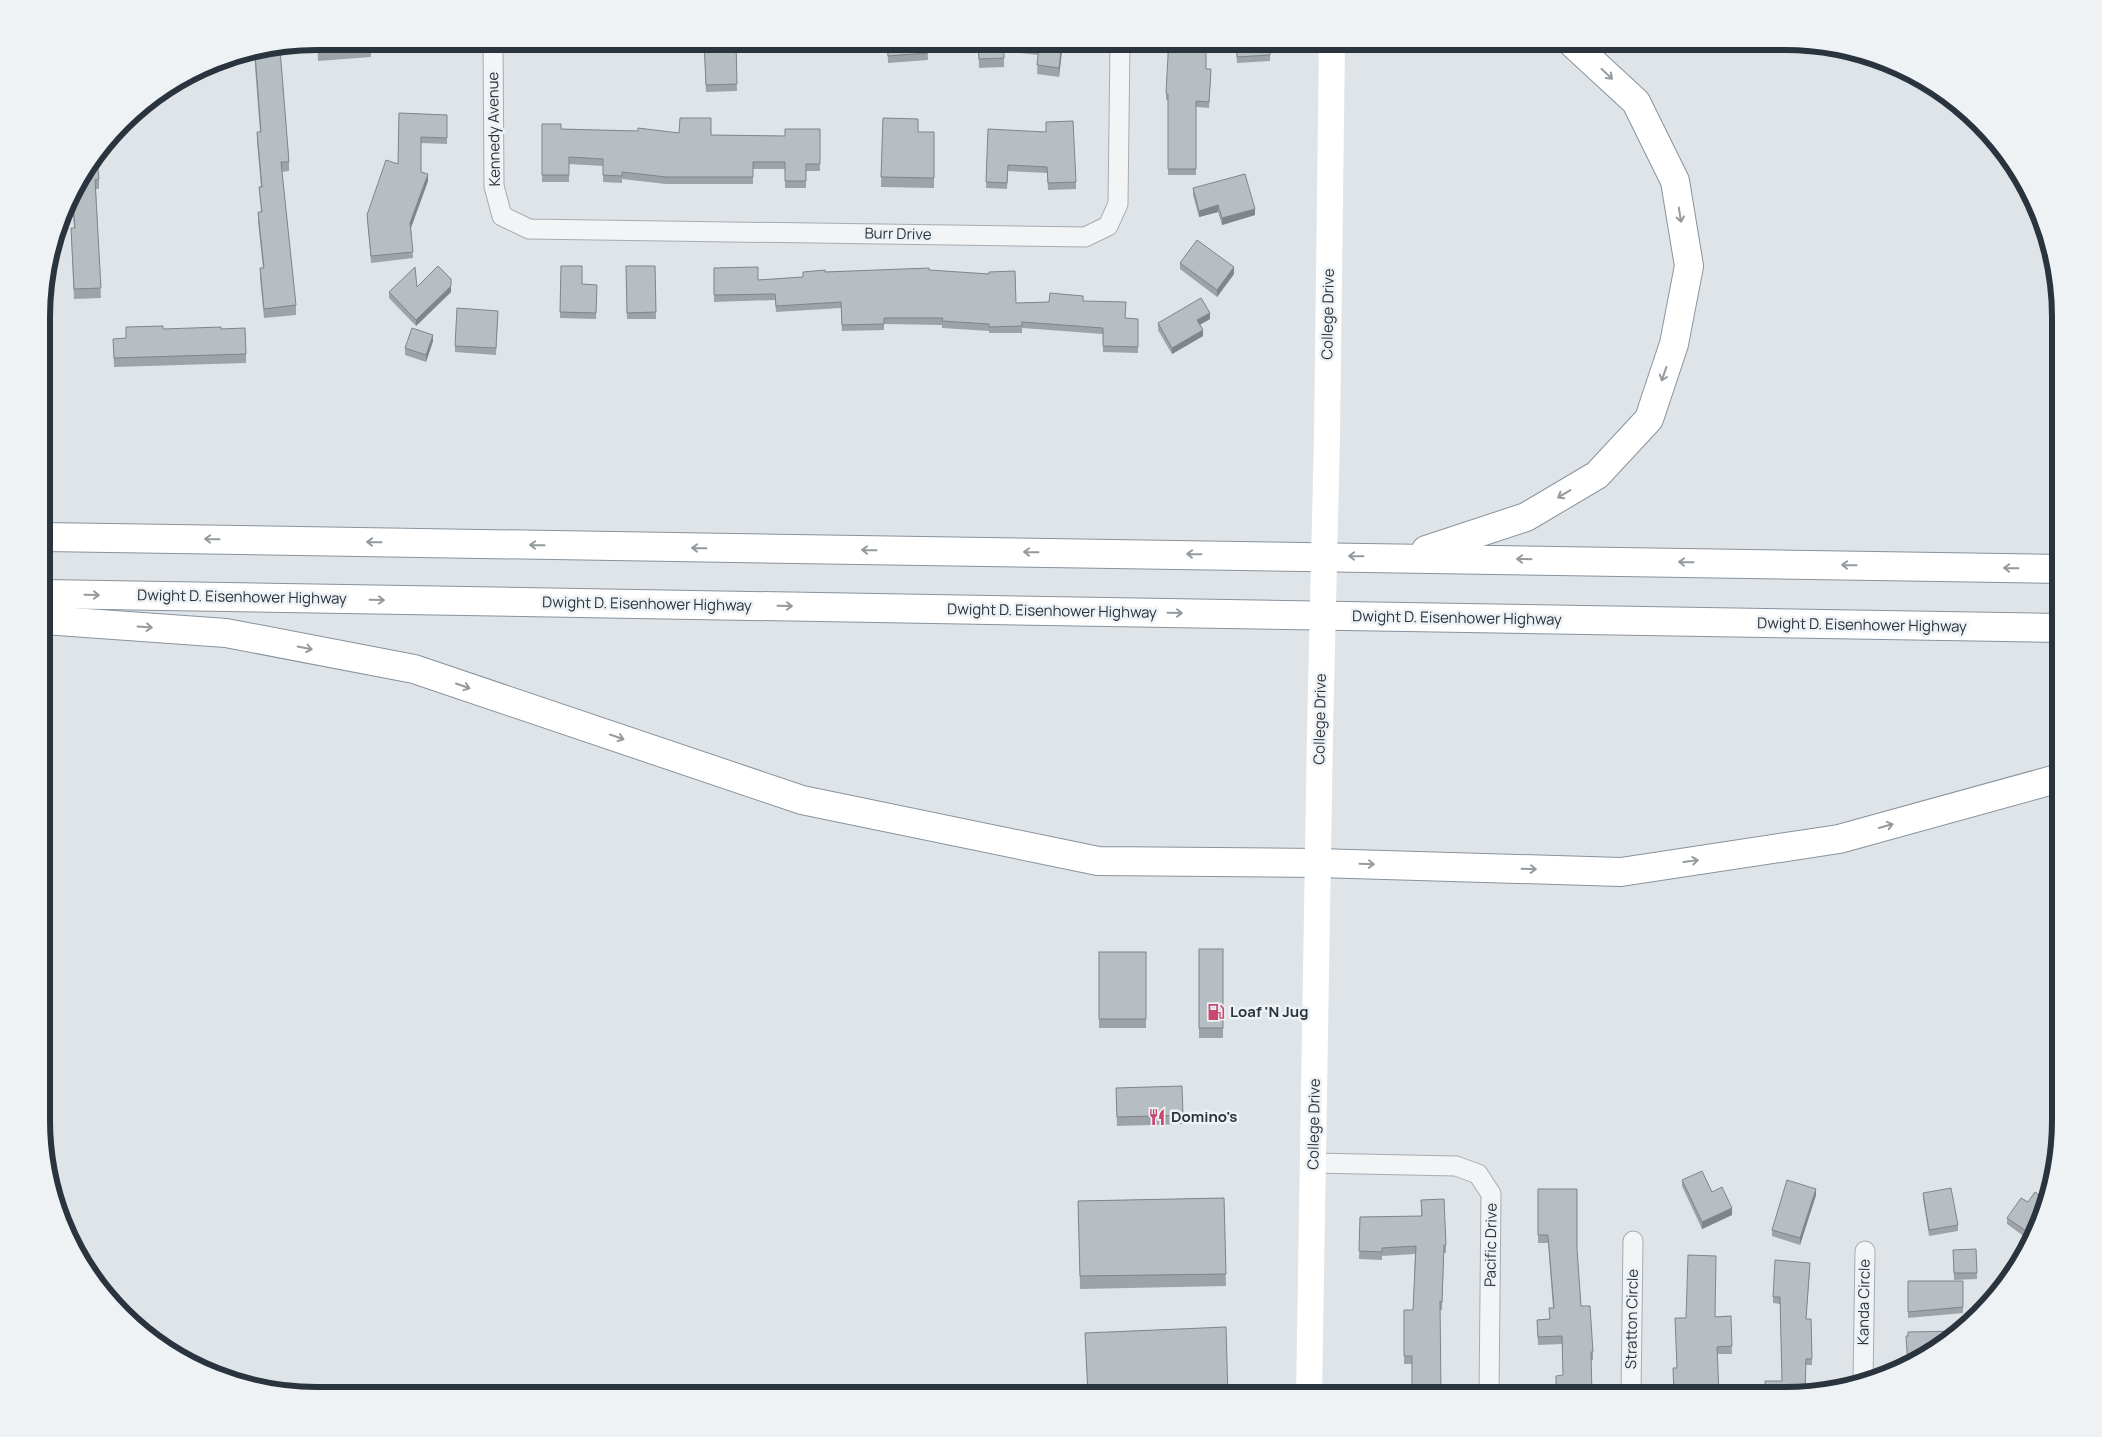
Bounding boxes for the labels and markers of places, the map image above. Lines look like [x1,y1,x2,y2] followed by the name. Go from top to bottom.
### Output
[1230,1001,1308,1022] place label: Loaf 'N Jug
[1206,1002,1226,1022] fuel station icon: Loaf 'N Jug
[1171,1106,1237,1127] place label: Domino's
[1147,1107,1167,1127] restaurant icon: Domino's

